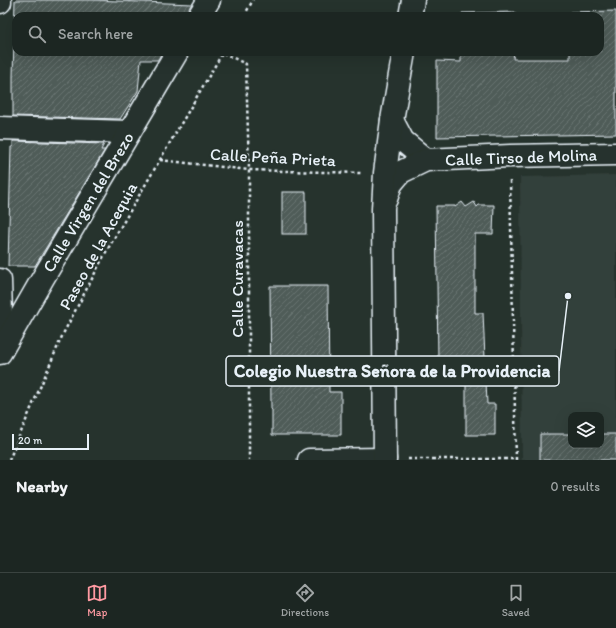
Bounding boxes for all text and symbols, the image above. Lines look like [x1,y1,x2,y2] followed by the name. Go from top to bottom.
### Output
[12,12,604,56] search box
[26,23,48,45] icon: search
[58,25,133,43] text: Search here
[38,128,138,276] street label: Calle Virgen del Brezo
[210,144,337,170] street label: Calle Peña Prieta
[445,144,597,170] street label: Calle Tirso de Molina
[55,179,141,313] street label: Paseo de la Acequia
[227,220,247,338] street label: Calle Curavacas
[226,356,559,386] callout: Colegio Nuestra Señora de la Providencia
[234,360,550,382] text: Colegio Nuestra Señora de la Providencia
[568,412,604,448] map controls
[568,412,604,448] button: layers
[12,432,89,451] scale bar
[18,434,42,447] text: 20 m
[16,476,68,496] text: Nearby
[550,479,600,494] text: 0 results
[86,582,108,619] tab: Map
[281,582,329,619] tab: Directions
[502,582,530,619] tab: Saved

